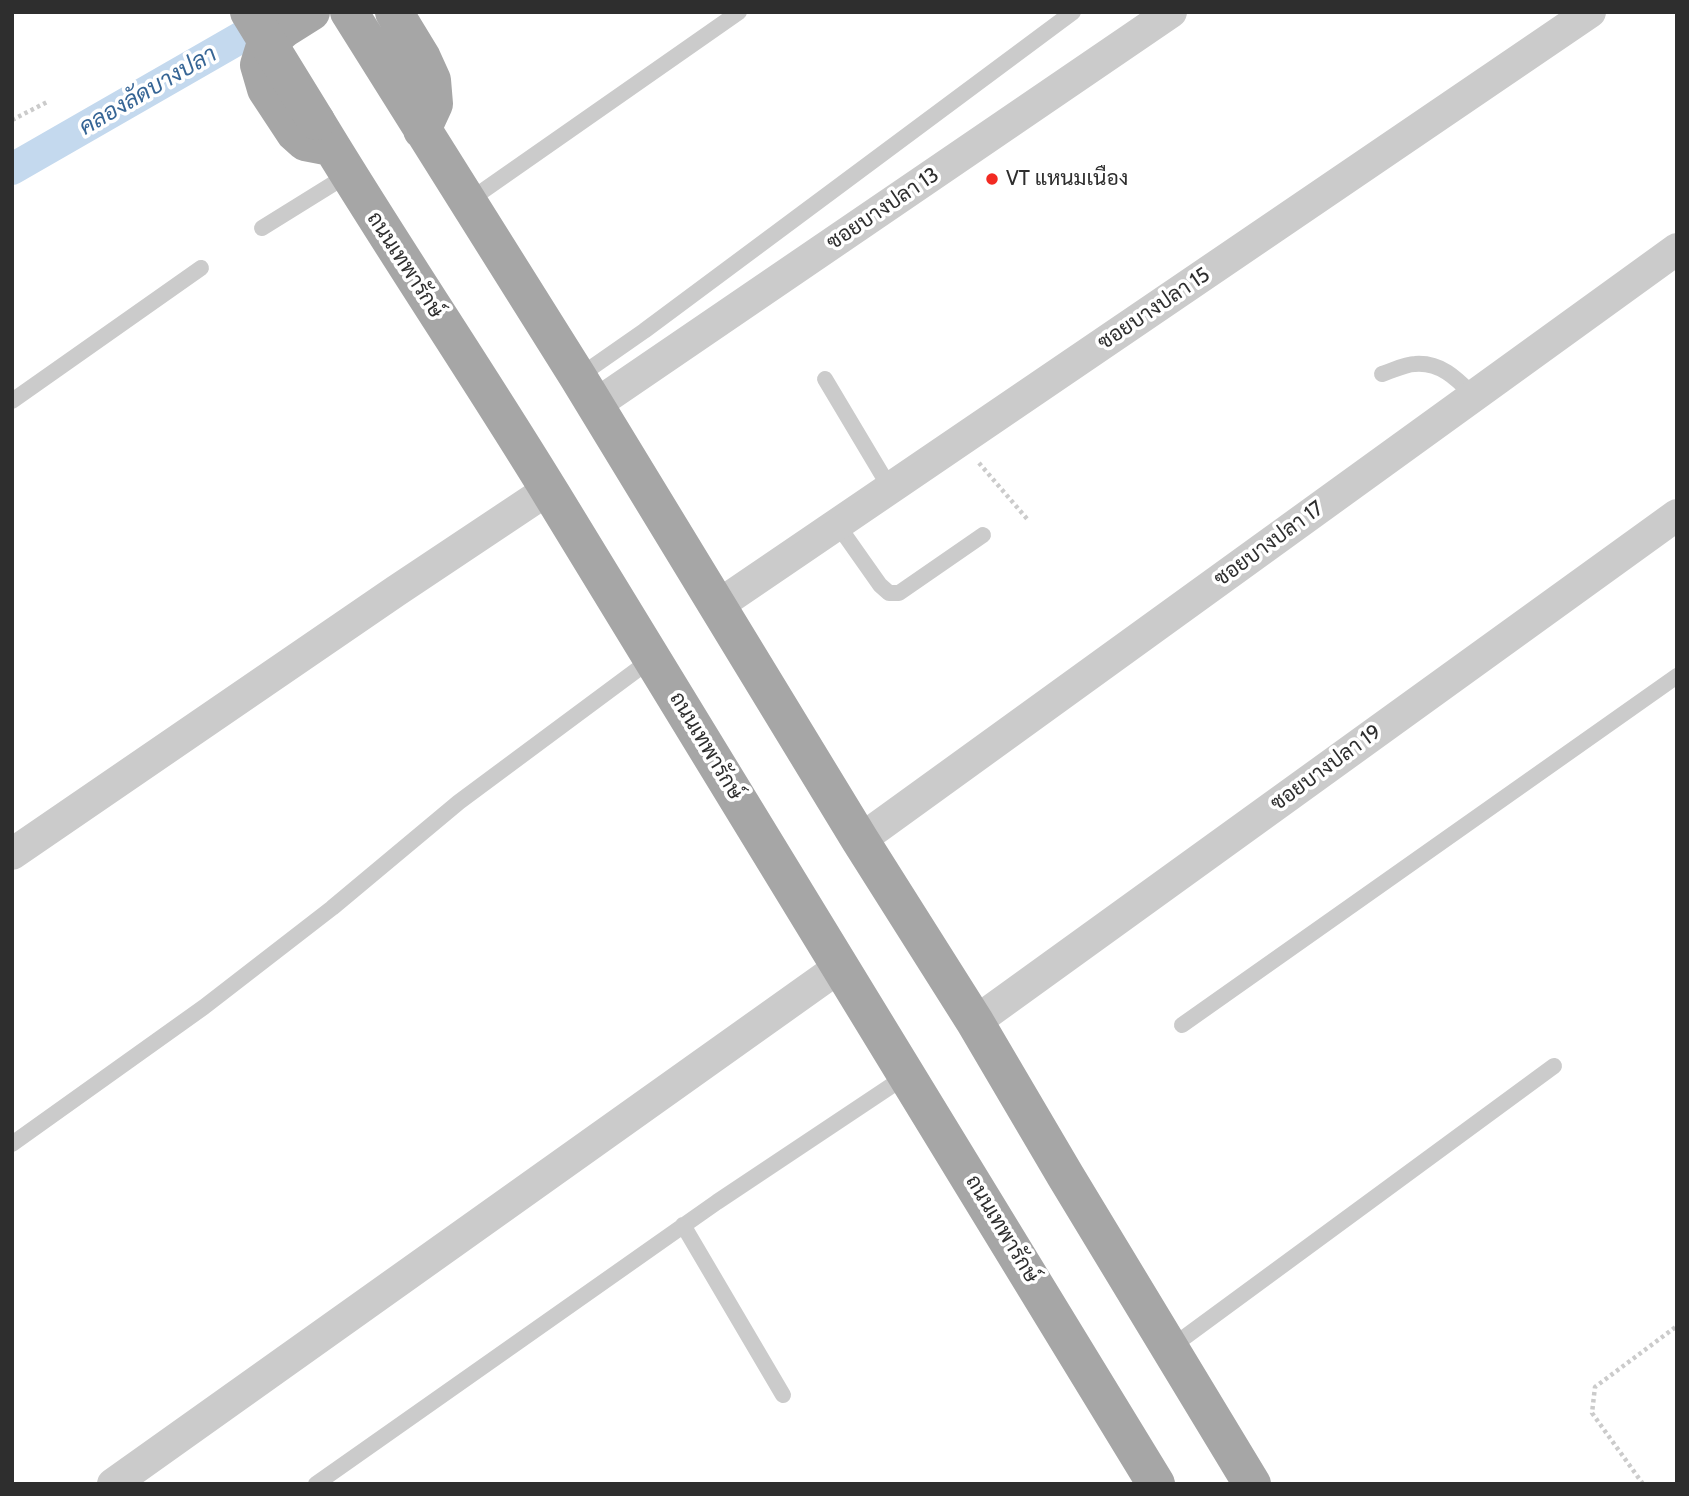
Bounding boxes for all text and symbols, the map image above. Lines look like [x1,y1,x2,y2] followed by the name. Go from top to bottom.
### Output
[74,41,222,141] water label: คลองลัดบางปลา
[822,162,944,256] street label: ซอยบางปลา 13
[1006,166,1128,192] place label: VT แหนมเนือง
[984,171,1000,187] marker: VT แหนมเนือง
[361,207,449,323] street label: ถนนเทพารักษ์
[1093,262,1215,356] street label: ซอยบางปลา 15
[1209,496,1329,592] street label: ซอยบางปลา 17
[664,688,748,804] street label: ถนนเทพารักษ์
[1266,720,1386,816] street label: ซอยบางปลา 19
[960,1171,1044,1287] street label: ถนนเทพารักษ์

